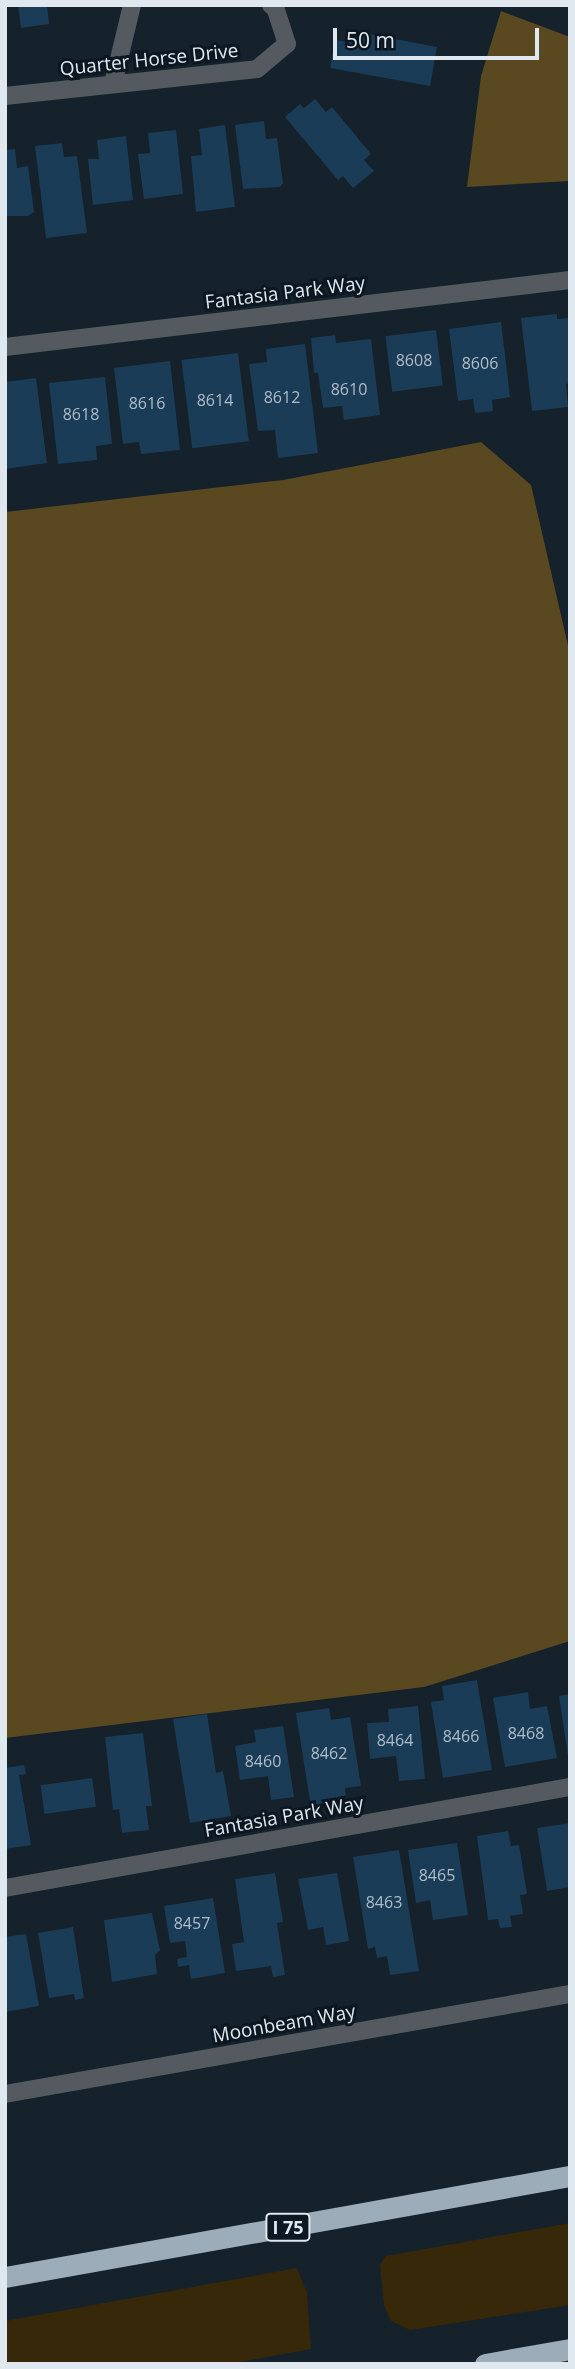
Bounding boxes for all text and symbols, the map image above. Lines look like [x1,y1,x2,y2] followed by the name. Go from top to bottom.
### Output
[337,14,544,58] scale bar
[346,26,395,54] text: 50 m
[59,39,239,81] street label: Quarter Horse Drive
[204,272,366,314] street label: Fantasia Park Way
[396,350,432,370] house number: 8608
[462,353,498,373] house number: 8606
[331,379,367,399] house number: 8610
[264,387,300,407] house number: 8612
[197,390,233,410] house number: 8614
[129,393,165,413] house number: 8616
[63,404,99,424] house number: 8618
[508,1723,544,1743] house number: 8468
[443,1726,479,1746] house number: 8466
[377,1730,413,1750] house number: 8464
[311,1743,347,1763] house number: 8462
[245,1751,281,1771] house number: 8460
[203,1792,365,1842] street label: Fantasia Park Way
[419,1865,455,1885] house number: 8465
[366,1892,402,1912] house number: 8463
[174,1913,210,1933] house number: 8457
[211,2000,357,2048] street label: Moonbeam Way
[265,2213,311,2242] road number: I 75

